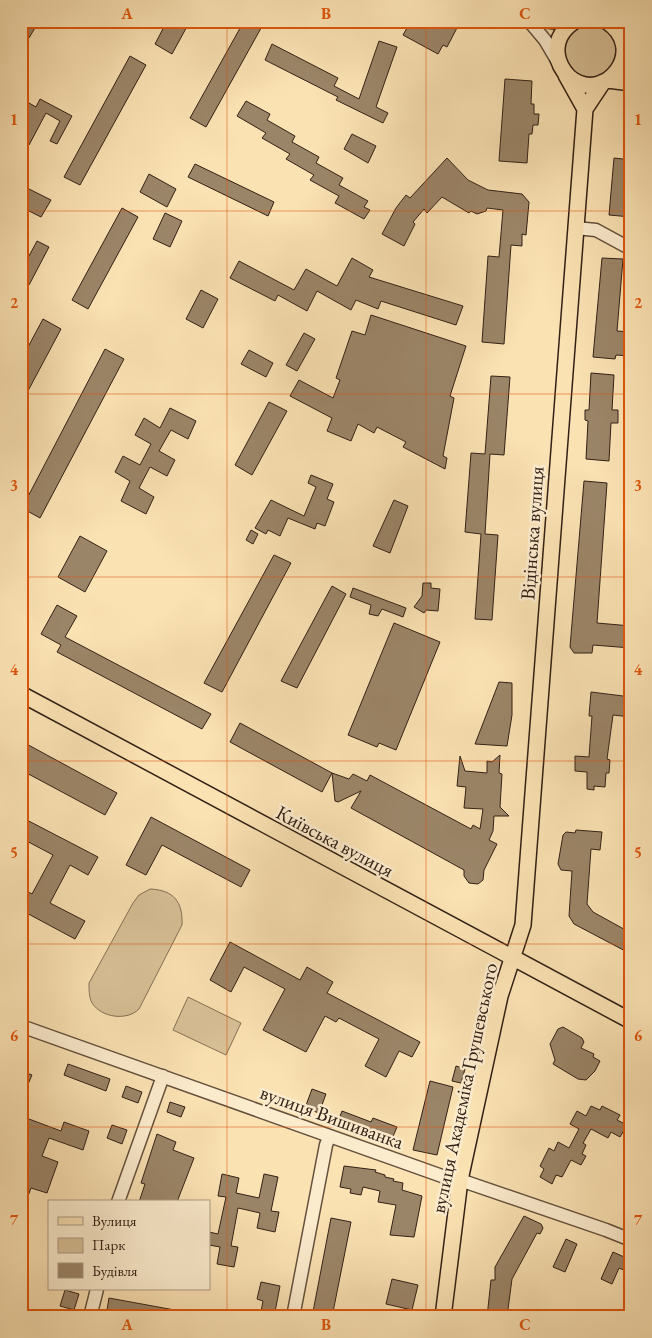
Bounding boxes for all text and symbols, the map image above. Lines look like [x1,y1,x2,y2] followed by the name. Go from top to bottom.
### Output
[120,3,133,24] text: A
[321,3,331,24] text: B
[519,3,531,24] text: C
[10,109,18,130] text: 1
[634,109,642,130] text: 1
[10,292,19,313] text: 2
[634,292,643,313] text: 2
[514,465,550,601] street label: Відінська вулиця
[10,475,18,496] text: 3
[634,475,642,496] text: 3
[10,659,19,680] text: 4
[634,659,643,680] text: 4
[272,799,398,883] street label: Київська вулиця
[10,842,18,863] text: 5
[634,842,642,863] text: 5
[425,960,503,1216] street label: вулиця Академіка Грушевського
[10,1025,19,1046] text: 6
[634,1025,643,1046] text: 6
[257,1079,407,1155] street label: вулиця Вишиванка
[48,1200,210,1290] legend
[10,1209,19,1230] text: 7
[634,1209,643,1230] text: 7
[92,1211,137,1230] text: Вулиця
[92,1235,125,1254] text: Парк
[92,1261,138,1280] text: Будівля
[120,1314,133,1335] text: A
[321,1314,331,1335] text: B
[519,1314,531,1335] text: C

